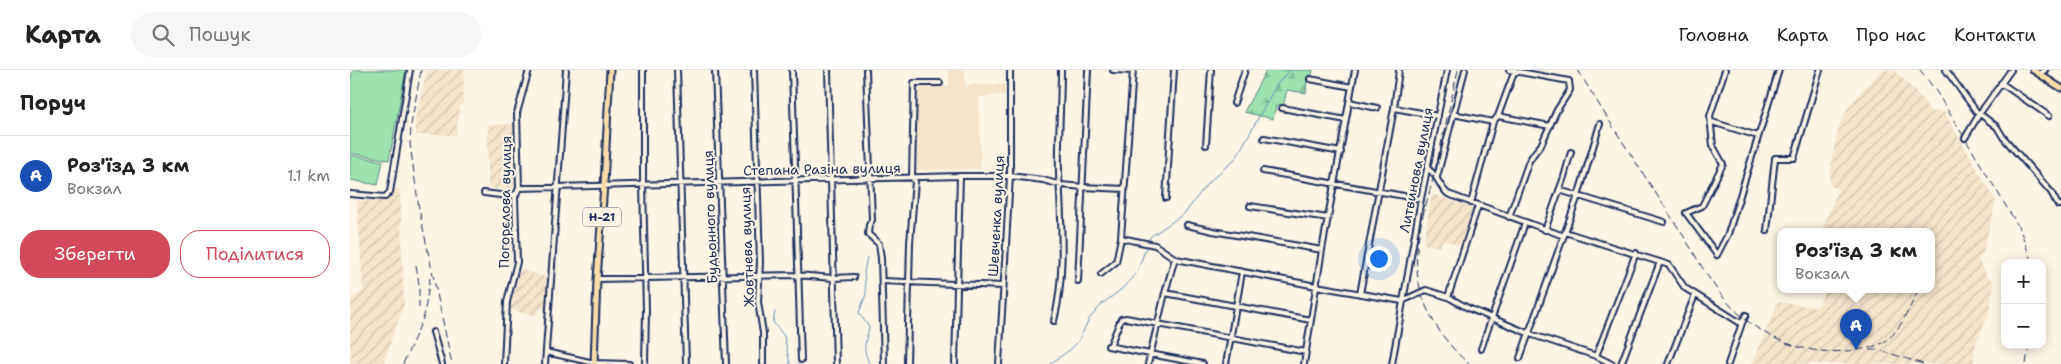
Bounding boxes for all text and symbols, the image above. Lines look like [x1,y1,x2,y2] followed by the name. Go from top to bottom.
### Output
[131,12,481,57] search box
[25,19,101,51] text: Карта
[149,21,177,49] icon: search
[189,22,251,47] text: Пошук
[1678,23,1749,47] text: Головна
[1777,23,1828,47] text: Карта
[1856,23,1926,47] text: Про нас
[1954,23,2036,47] text: Контакти
[20,89,86,117] text: Поруч
[1395,106,1437,234] street label: Литвинова вулиця
[495,136,515,268] street label: Погорєлова вулиця
[699,150,721,284] street label: Будьонного вулиця
[67,153,189,178] text: Роз'їзд 3 км
[984,155,1008,277] street label: Шевченка вулиця
[743,159,901,179] street label: Степана Разіна вулиця
[30,165,42,186] text: A
[287,165,330,186] text: 1.1 km
[67,178,122,199] text: Вокзал
[736,186,758,308] street label: Жовтнева вулиця
[583,208,621,226] road number: Н-21
[1777,228,1935,293] popup
[20,230,170,278] button: Зберегти
[180,230,330,278] button: Поділитися
[1795,238,1917,263] text: Роз'їзд 3 км
[1366,246,1392,272] your location
[2001,259,2046,349] map controls
[2001,259,2046,304] button: +
[1795,263,1849,284] text: Вокзал
[2001,304,2046,349] button: −
[1840,309,1872,350] pin: A

